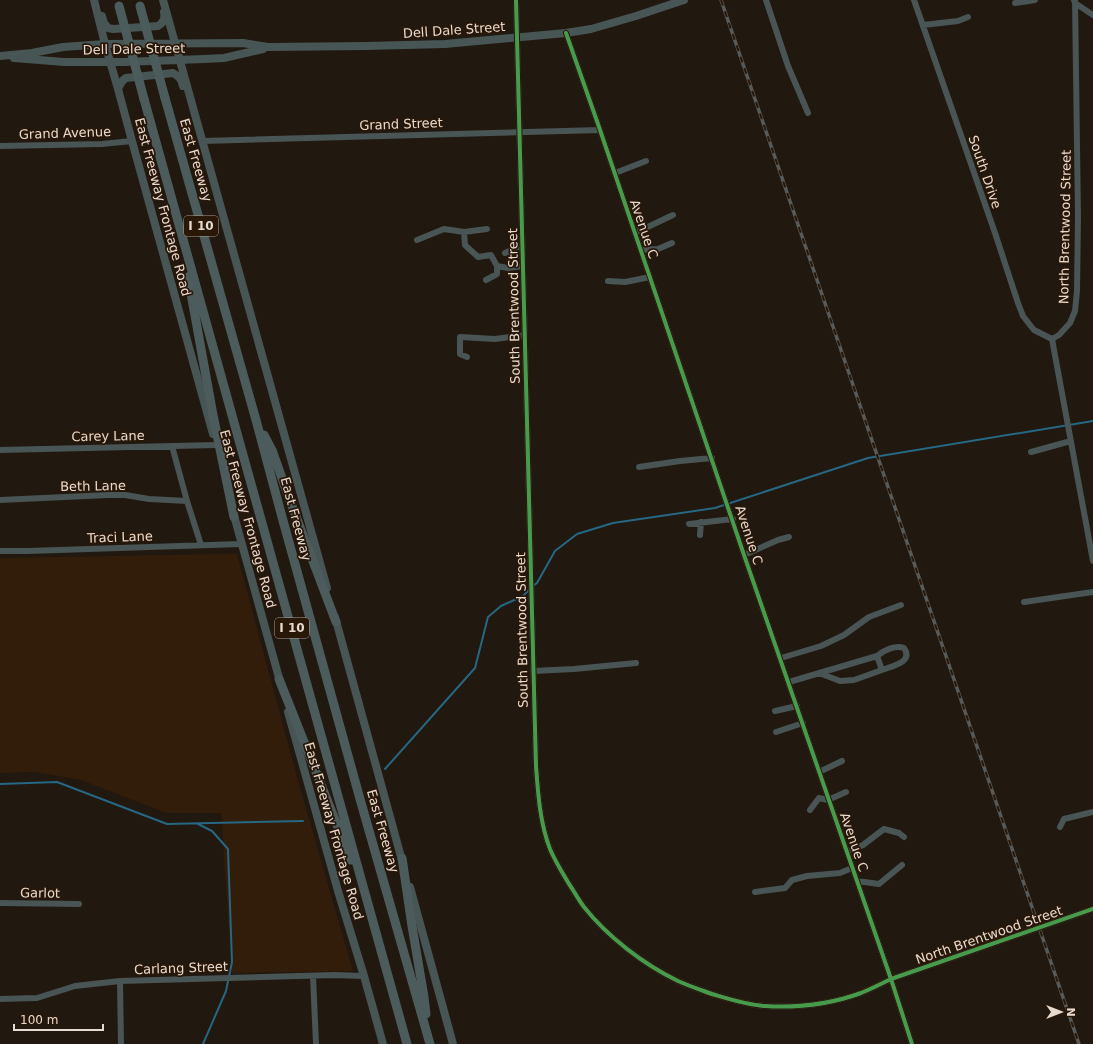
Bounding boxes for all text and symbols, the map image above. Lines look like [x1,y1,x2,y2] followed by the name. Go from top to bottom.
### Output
[402,19,506,41] street label: Dell Dale Street
[83,41,185,57] street label: Dell Dale Street
[359,115,443,133] street label: Grand Street
[132,116,194,298] street label: East Freeway Frontage Road
[177,117,215,204] street label: East Freeway
[19,124,111,142] street label: Grand Avenue
[965,133,1005,211] street label: South Drive
[1056,150,1074,304] street label: North Brentwood Street
[627,197,661,261] street label: Avenue C
[184,216,218,236] road number: I 10
[505,228,523,384] street label: South Brentwood Street
[71,428,145,444] street label: Carey Lane
[217,428,279,610] street label: East Freeway Frontage Road
[278,475,314,563] street label: East Freeway
[60,478,126,494] street label: Beth Lane
[732,503,766,567] street label: Avenue C
[86,528,153,546] street label: Traci Lane
[513,552,531,708] street label: South Brentwood Street
[275,618,309,638] road number: I 10
[301,740,367,922] street label: East Freeway Frontage Road
[364,788,402,875] street label: East Freeway
[837,810,871,874] street label: Avenue C
[20,885,60,901] street label: Garlot
[914,903,1064,967] street label: North Brentwood Street
[134,959,228,977] street label: Carlang Street
[1041,992,1081,1032] north arrow
[14,1006,103,1032] scale bar
[1064,1007,1077,1017] text: N
[20,1013,58,1027] text: 100 m

